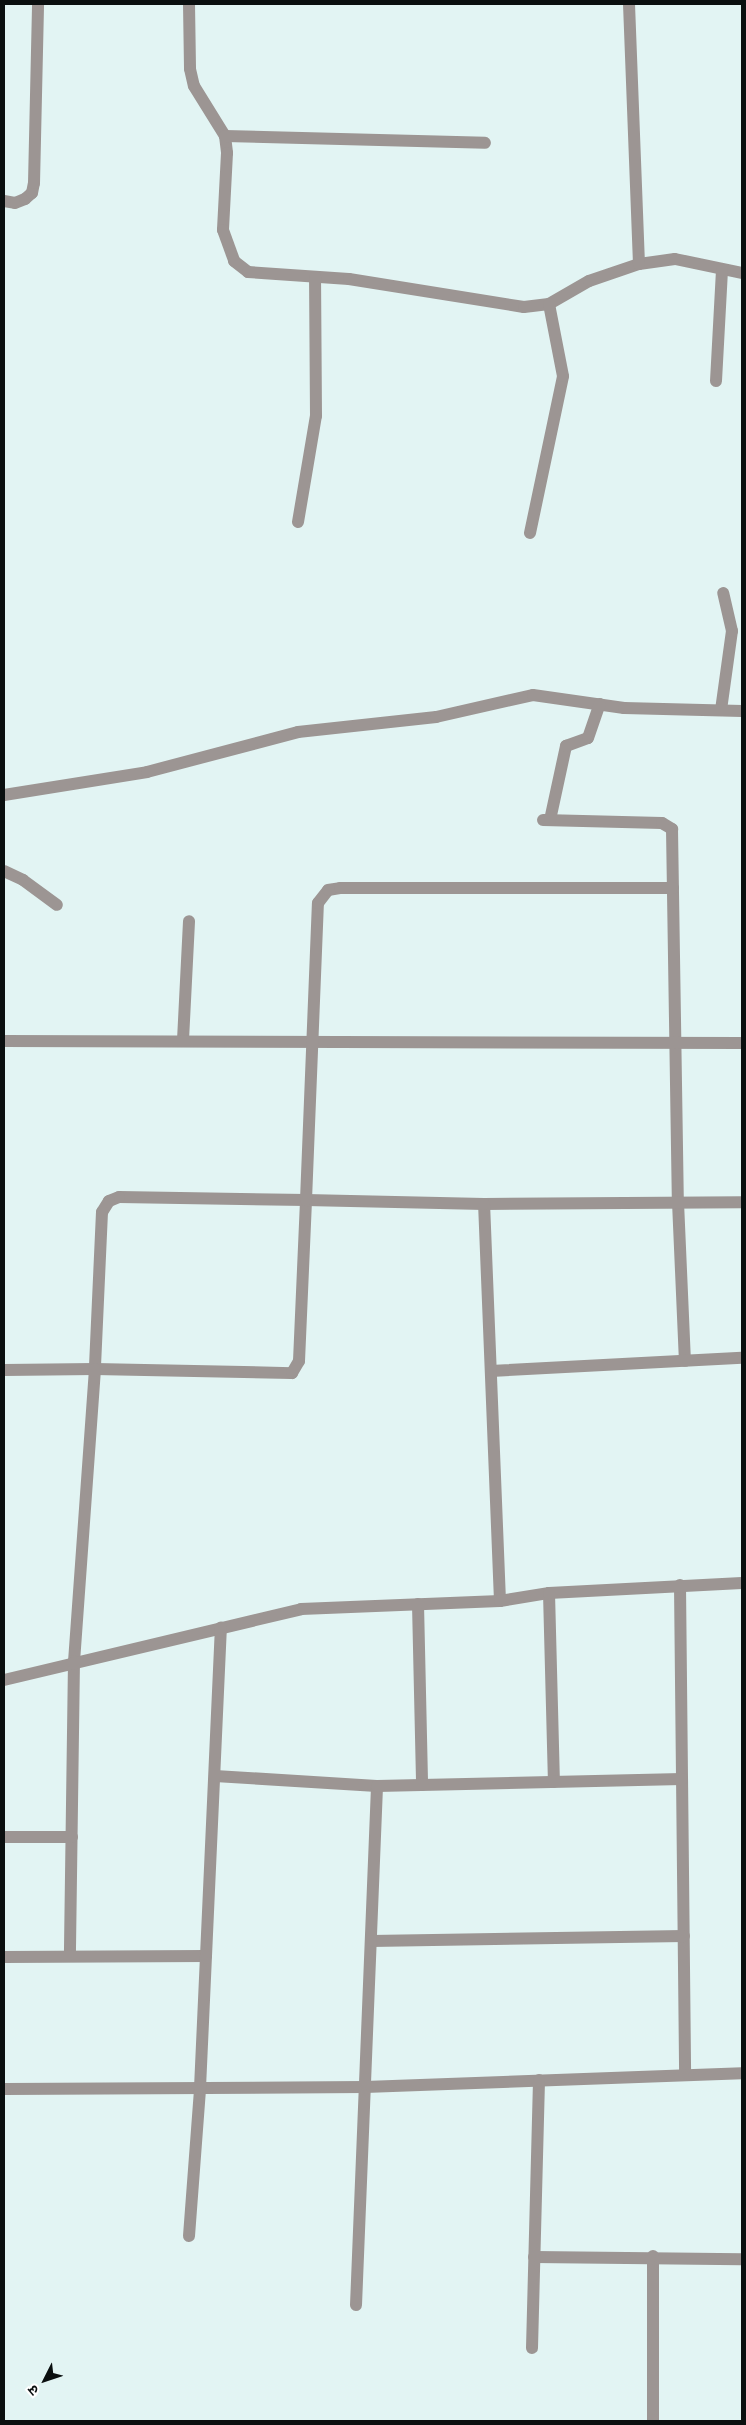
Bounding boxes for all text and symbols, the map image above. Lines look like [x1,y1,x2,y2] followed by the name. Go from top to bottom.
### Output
[20,2355,70,2405] north arrow
[24,2382,42,2399] text: उ

